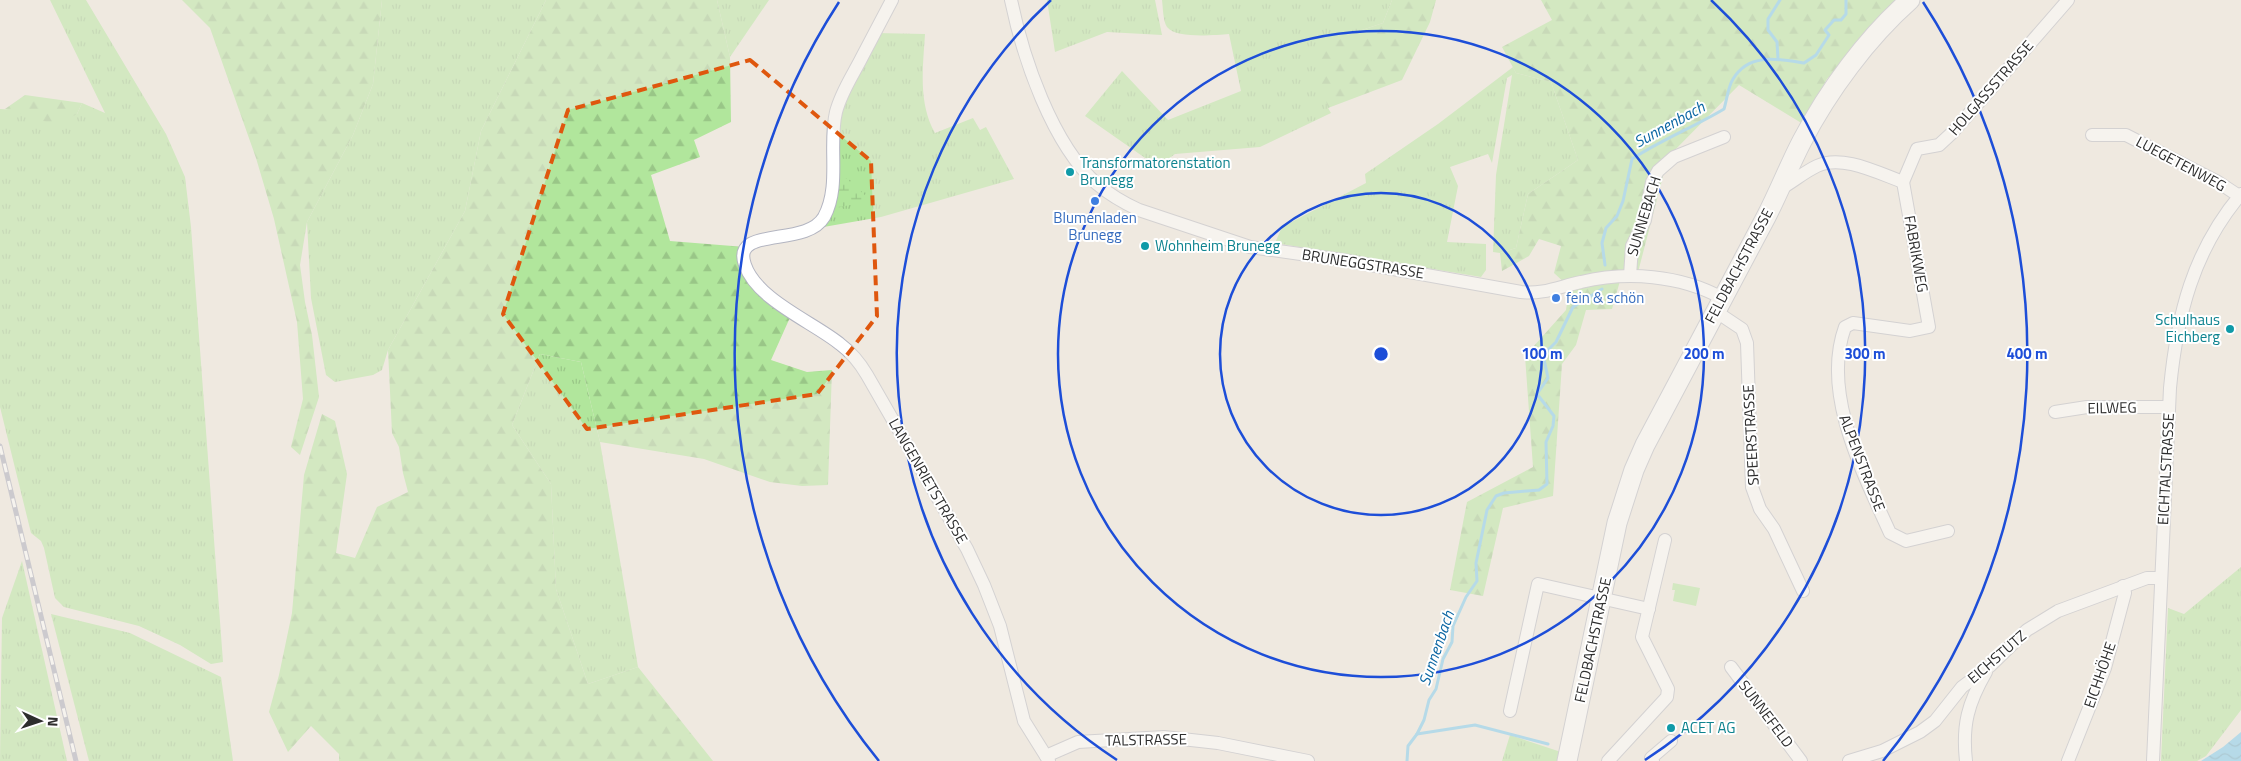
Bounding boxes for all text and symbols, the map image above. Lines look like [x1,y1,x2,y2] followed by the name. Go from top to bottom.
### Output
[1943,35,2039,140] street label: HOLGASSSTRASSE
[1629,94,1710,153] water label: Sunnenbach
[2132,130,2231,197] street label: LUEGETENWEG
[1080,151,1230,191] place label: Transformatorenstation Brunegg
[1064,166,1076,178] marker: Transformatorenstation Brunegg
[1620,173,1667,259] street label: SUNNEBACH
[1089,195,1101,207] marker: Blumenladen Brunegg
[1698,204,1779,328] street label: FELDBACHSTRASSE
[1053,206,1137,246] place label: Blumenladen Brunegg
[1898,214,1935,294] street label: FABRIKWEG
[1155,234,1281,257] place label: Wohnheim Brunegg
[1139,240,1151,252] marker: Wohnheim Brunegg
[1300,242,1426,285] street label: BRUNEGGSTRASSE
[1566,286,1644,309] place label: fein & schön
[1550,292,1562,304] marker: fein & schön
[2155,308,2220,348] place label: Schulhaus Eichberg
[2224,323,2236,335] marker: Schulhaus Eichberg
[1521,342,1563,365] text: 100 m
[1683,342,1725,365] text: 200 m
[1844,342,1886,365] text: 300 m
[2006,342,2048,365] text: 400 m
[1372,345,1390,363] centre of rings
[1736,384,1765,486] street label: SPEERSTRASSE
[2087,396,2137,419] street label: EILWEG
[1833,411,1891,515] street label: ALPENSTRASSE
[2151,412,2180,526] street label: EICHTALSTRASSE
[883,414,974,548] street label: LANGENRIETSTRASSE
[1568,575,1617,705] street label: FELDBACHSTRASSE
[1412,606,1460,689] water label: Sunnenbach
[1962,624,2031,689] street label: EICHSTUTZ
[2077,639,2122,711] street label: EICHHÖHE
[1733,675,1799,752] street label: SUNNEFELD
[15,696,65,746] north arrow
[43,716,64,727] text: N
[1681,716,1735,739] place label: ACET AG
[1665,722,1677,734] marker: ACET AG
[1105,727,1187,752] street label: TALSTRASSE

